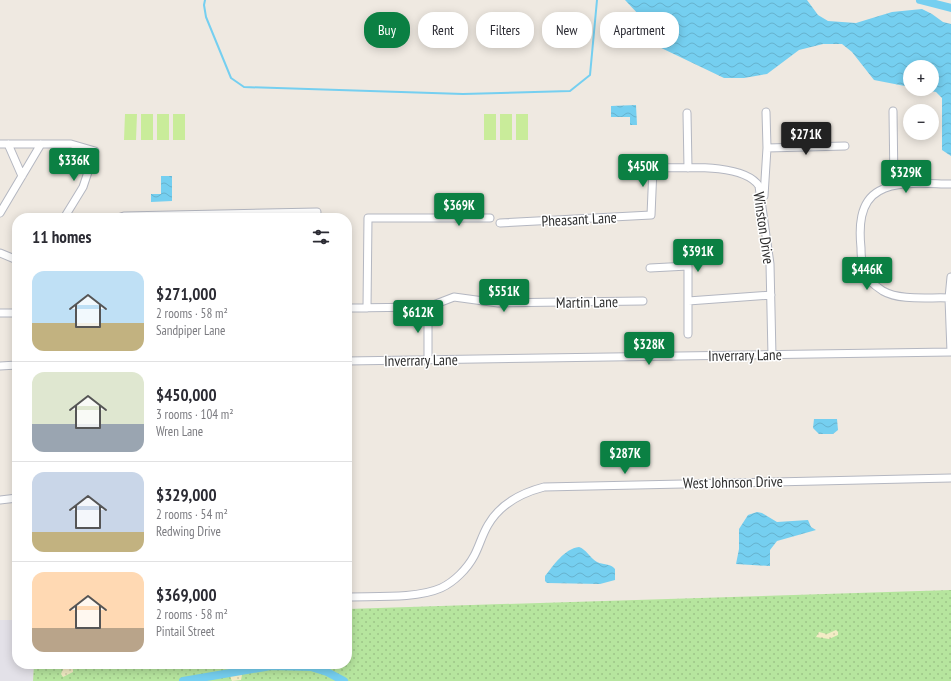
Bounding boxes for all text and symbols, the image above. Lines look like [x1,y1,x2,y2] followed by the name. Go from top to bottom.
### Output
[364,12,410,48] chip: Buy
[418,12,468,48] chip: Rent
[476,12,534,48] chip: Filters
[542,12,592,48] chip: New
[600,12,679,48] chip: Apartment
[903,60,939,140] map controls
[903,60,939,96] button: +
[903,104,939,140] button: −
[778,122,834,156] pin: $271K
[790,126,822,143] text: $271K
[46,148,102,182] pin: $336K
[58,152,90,169] text: $336K
[615,154,671,188] pin: $450K
[627,158,659,175] text: $450K
[878,160,934,194] pin: $329K
[890,164,922,181] text: $329K
[750,191,778,265] street label: Winston Drive
[431,193,487,227] pin: $369K
[443,197,475,214] text: $369K
[541,208,617,230] street label: Pheasant Lane
[32,226,91,248] text: 11 homes
[310,226,332,248] icon: filters
[670,239,726,273] pin: $391K
[682,243,714,260] text: $391K
[839,257,895,291] pin: $446K
[851,261,883,278] text: $446K
[476,279,532,313] pin: $551K
[156,283,217,305] text: $271,000
[488,283,520,300] text: $551K
[64,287,112,335] icon: home
[556,292,618,312] street label: Martin Lane
[390,300,446,334] pin: $612K
[402,304,434,321] text: $612K
[156,305,228,322] text: 2 rooms · 58 m²
[156,322,225,339] text: Sandpiper Lane
[621,332,677,366] pin: $328K
[633,336,665,353] text: $328K
[708,345,782,365] street label: Inverrary Lane
[384,350,458,370] street label: Inverrary Lane
[156,384,217,406] text: $450,000
[64,388,112,436] icon: home
[156,406,234,423] text: 3 rooms · 104 m²
[156,423,203,440] text: Wren Lane
[597,441,653,475] pin: $287K
[609,445,641,462] text: $287K
[683,472,783,492] street label: West Johnson Drive
[156,484,217,506] text: $329,000
[64,488,112,536] icon: home
[156,506,228,523] text: 2 rooms · 54 m²
[156,523,221,540] text: Redwing Drive
[156,584,217,606] text: $369,000
[64,588,112,636] icon: home
[156,606,228,623] text: 2 rooms · 58 m²
[156,623,215,640] text: Pintail Street

